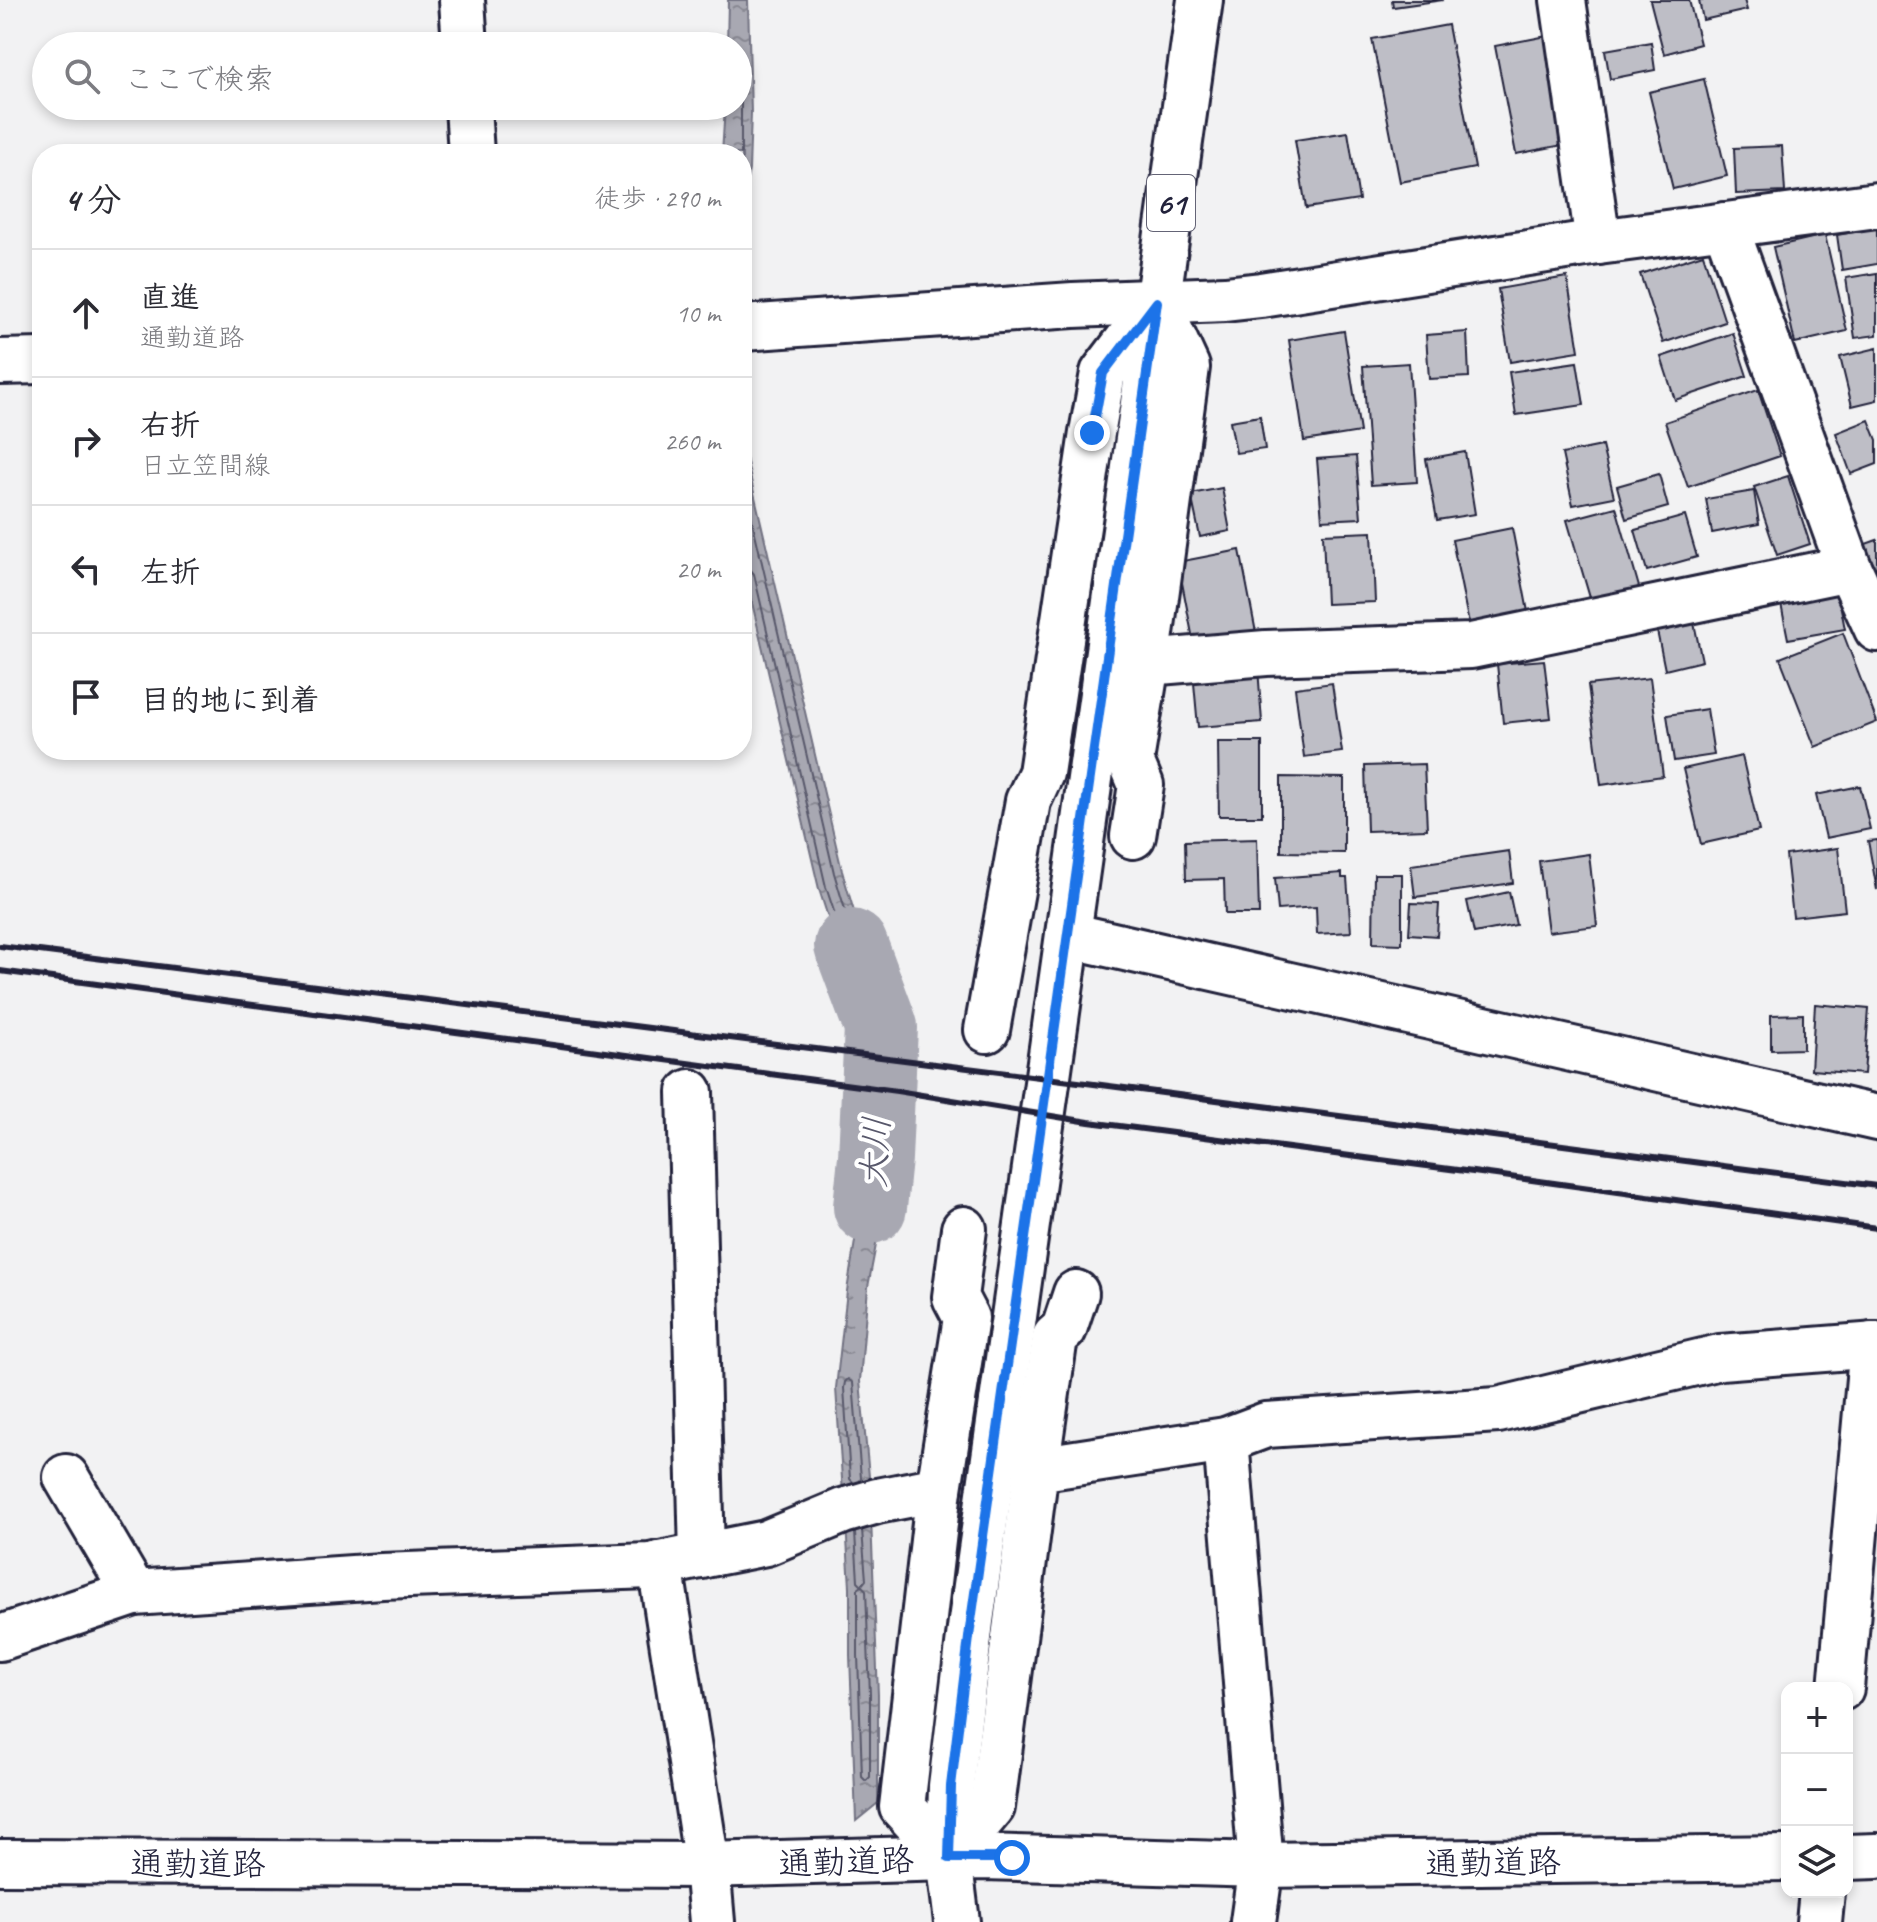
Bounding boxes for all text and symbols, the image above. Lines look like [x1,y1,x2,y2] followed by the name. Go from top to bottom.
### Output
[32,32,752,120] search box
[60,54,104,98] icon: search
[124,60,274,98] text: ここで検索
[1147,175,1195,231] road number: 61
[64,178,122,221] text: 4 分
[595,182,720,215] text: 徒歩 · 290 m
[140,278,200,316] text: 直進
[64,291,108,335] icon: ahead
[676,297,720,330] text: 10 m
[140,321,244,354] text: 通勤道路
[140,406,200,444] text: 右折
[1074,415,1110,451] route end
[64,419,108,463] icon: right
[664,425,720,458] text: 260 m
[140,449,270,482] text: 日立笠間線
[64,547,108,591] icon: left
[140,553,200,591] text: 左折
[676,553,720,586] text: 20 m
[64,675,108,719] icon: arrive
[140,681,320,719] text: 目的地に到着
[850,1115,900,1189] water label: 大川
[1781,1682,1853,1898] map controls
[1781,1682,1853,1754] button: +
[1781,1754,1853,1826] button: −
[1781,1826,1853,1898] button: layers
[777,1838,915,1885] street label: 通勤道路
[994,1840,1030,1876] route start
[1425,1840,1561,1885] street label: 通勤道路
[130,1842,266,1885] street label: 通勤道路

